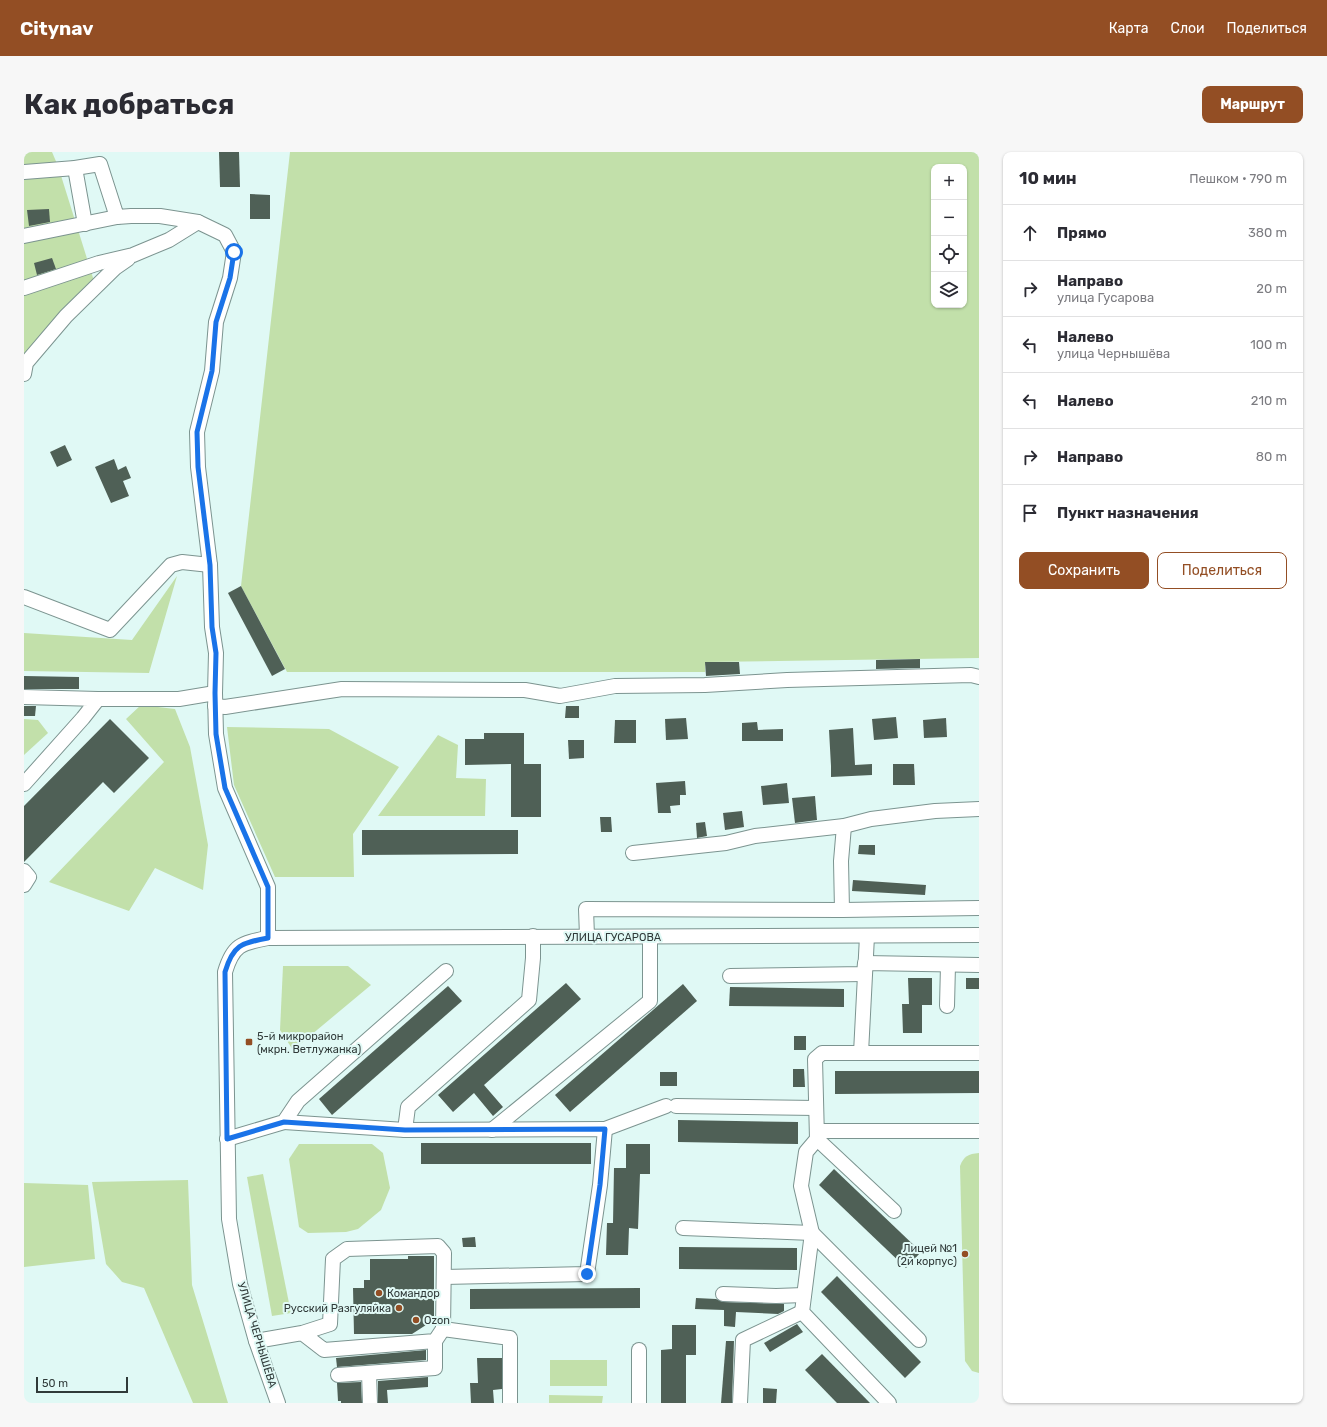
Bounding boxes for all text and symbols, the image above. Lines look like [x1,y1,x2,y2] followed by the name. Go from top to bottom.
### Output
[20,17,93,40] text: Citynav
[1109,20,1149,37] text: Карта
[1171,20,1205,37] text: Слои
[1227,20,1307,37] text: Поделиться
[1202,86,1303,123] button: Маршрут
[24,88,234,121] text: Как добраться
[931,164,967,308] map controls
[931,164,967,200] button: +
[1019,168,1077,188] text: 10 мин
[1189,171,1287,186] text: Пешком · 790 m
[931,200,967,236] button: −
[1019,222,1041,244] icon: ahead
[1057,224,1107,242] text: Прямо
[1248,225,1287,240] text: 380 m
[931,236,967,272] button: locate
[225,243,243,261] route start
[931,272,967,308] button: layers
[1057,272,1123,290] text: Направо
[1019,278,1041,300] icon: right
[1256,281,1287,296] text: 20 m
[1057,290,1154,305] text: улица Гусарова
[1057,328,1114,346] text: Налево
[1019,334,1041,356] icon: left
[1250,337,1287,352] text: 100 m
[1057,346,1170,361] text: улица Чернышёва
[1019,390,1041,412] icon: left
[1057,392,1114,410] text: Налево
[1251,393,1287,408] text: 210 m
[1019,446,1041,468] icon: right
[1057,448,1123,466] text: Направо
[1256,449,1287,464] text: 80 m
[1019,502,1041,524] icon: arrive
[1057,504,1199,522] text: Пункт назначения
[1019,552,1149,589] button: Сохранить
[1157,552,1287,589] button: Поделиться
[565,931,662,944] street label: УЛИЦА ГУСАРОВА
[257,1030,362,1056] place label: 5-й микрорайон (мкрн. Ветлужанка)
[244,1037,254,1047] marker: 5-й микрорайон (мкрн. Ветлужанка)
[897,1242,957,1268] place label: Лицей №1 (2й корпус)
[960,1249,970,1259] marker: Лицей №1 (2й корпус)
[578,1265,596,1283] route end
[235,1281,279,1390] street label: УЛИЦА ЧЕРНЫШЁВА
[387,1287,440,1300] place label: Командор
[374,1288,384,1298] marker: Командор
[284,1302,391,1315] place label: Русский Разгуляйка
[394,1303,404,1313] marker: Русский Разгуляйка
[424,1314,450,1327] place label: Ozon
[411,1315,421,1325] marker: Ozon
[36,1375,128,1394] scale bar
[42,1377,68,1390] text: 50 m

